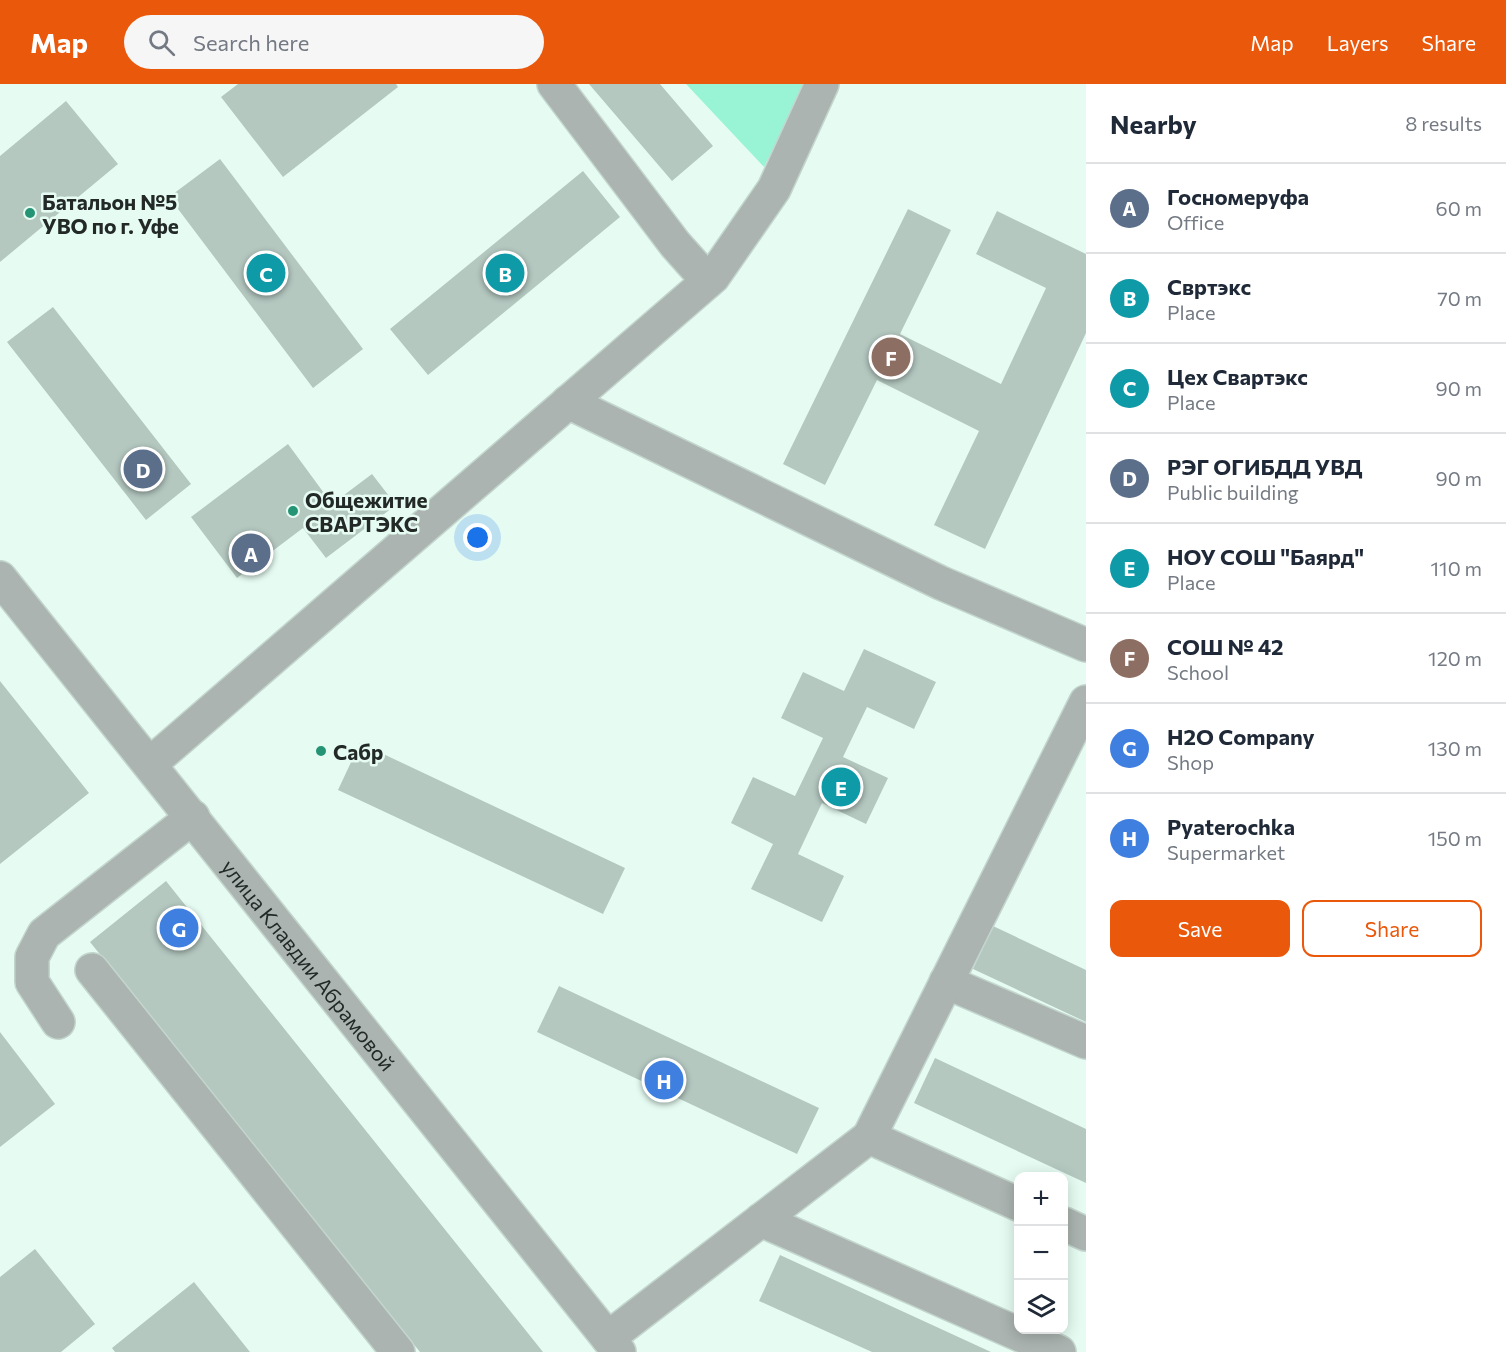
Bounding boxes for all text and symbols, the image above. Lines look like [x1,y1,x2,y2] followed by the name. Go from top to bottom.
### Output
[124,15,544,69] search box
[30,25,88,59] text: Map
[145,26,178,59] icon: search
[193,29,309,56] text: Search here
[1250,30,1294,55] text: Map
[1327,30,1389,55] text: Layers
[1422,30,1476,55] text: Share
[1110,108,1197,139] text: Nearby
[1405,111,1482,135] text: 8 results
[1167,183,1309,210] text: Госномеруфа
[42,189,179,238] place label: Батальон №5 УВО по г. Уфе
[1122,196,1137,220] text: A
[1436,196,1482,220] text: 60 m
[23,206,37,220] marker: Батальон №5 УВО по г. Уфе
[1167,210,1224,234] text: Office
[246,250,286,296] pin: C
[486,250,524,296] pin: B
[1167,273,1251,300] text: Свртэкс
[1123,286,1136,310] text: B
[1437,286,1482,310] text: 70 m
[1167,300,1216,324] text: Place
[872,334,910,380] pin: F
[1167,363,1308,390] text: Цех Свартэкс
[1123,376,1136,400] text: C
[1436,376,1482,400] text: 90 m
[1167,390,1216,414] text: Place
[124,446,162,492] pin: D
[1167,453,1363,480] text: РЭГ ОГИБДД УВД
[1122,466,1137,490] text: D
[1436,466,1482,490] text: 90 m
[1167,480,1299,504] text: Public building
[305,487,428,536] place label: Общежитие СВАРТЭКС
[286,504,300,518] marker: Общежитие СВАРТЭКС
[463,523,492,552] your location
[232,530,270,576] pin: A
[1167,543,1364,570] text: НОУ СОШ "Баярд"
[1124,556,1135,580] text: E
[1431,556,1482,580] text: 110 m
[1167,570,1216,594] text: Place
[1167,633,1284,660] text: СОШ № 42
[1124,646,1135,670] text: F
[1428,646,1482,670] text: 120 m
[1167,660,1229,684] text: School
[1167,723,1315,750] text: H2O Company
[1122,736,1137,760] text: G
[1428,736,1482,760] text: 130 m
[333,739,383,764] place label: Сабр
[314,744,328,758] marker: Сабр
[1167,750,1214,774] text: Shop
[822,764,860,810] pin: E
[1167,813,1295,840] text: Pyaterochka
[1122,826,1137,850] text: H
[1428,826,1482,850] text: 150 m
[1167,840,1285,864] text: Supermarket
[217,854,401,1075] street label: улица Клавдии Абрамовой
[1110,900,1290,957] button: Save
[1302,900,1482,957] button: Share
[160,906,198,950] pin: G
[644,1058,684,1102] pin: H
[1014,1172,1068,1334] map controls
[1014,1172,1068,1226] button: +
[1014,1226,1068,1280] button: −
[1014,1280,1068,1334] button: layers

